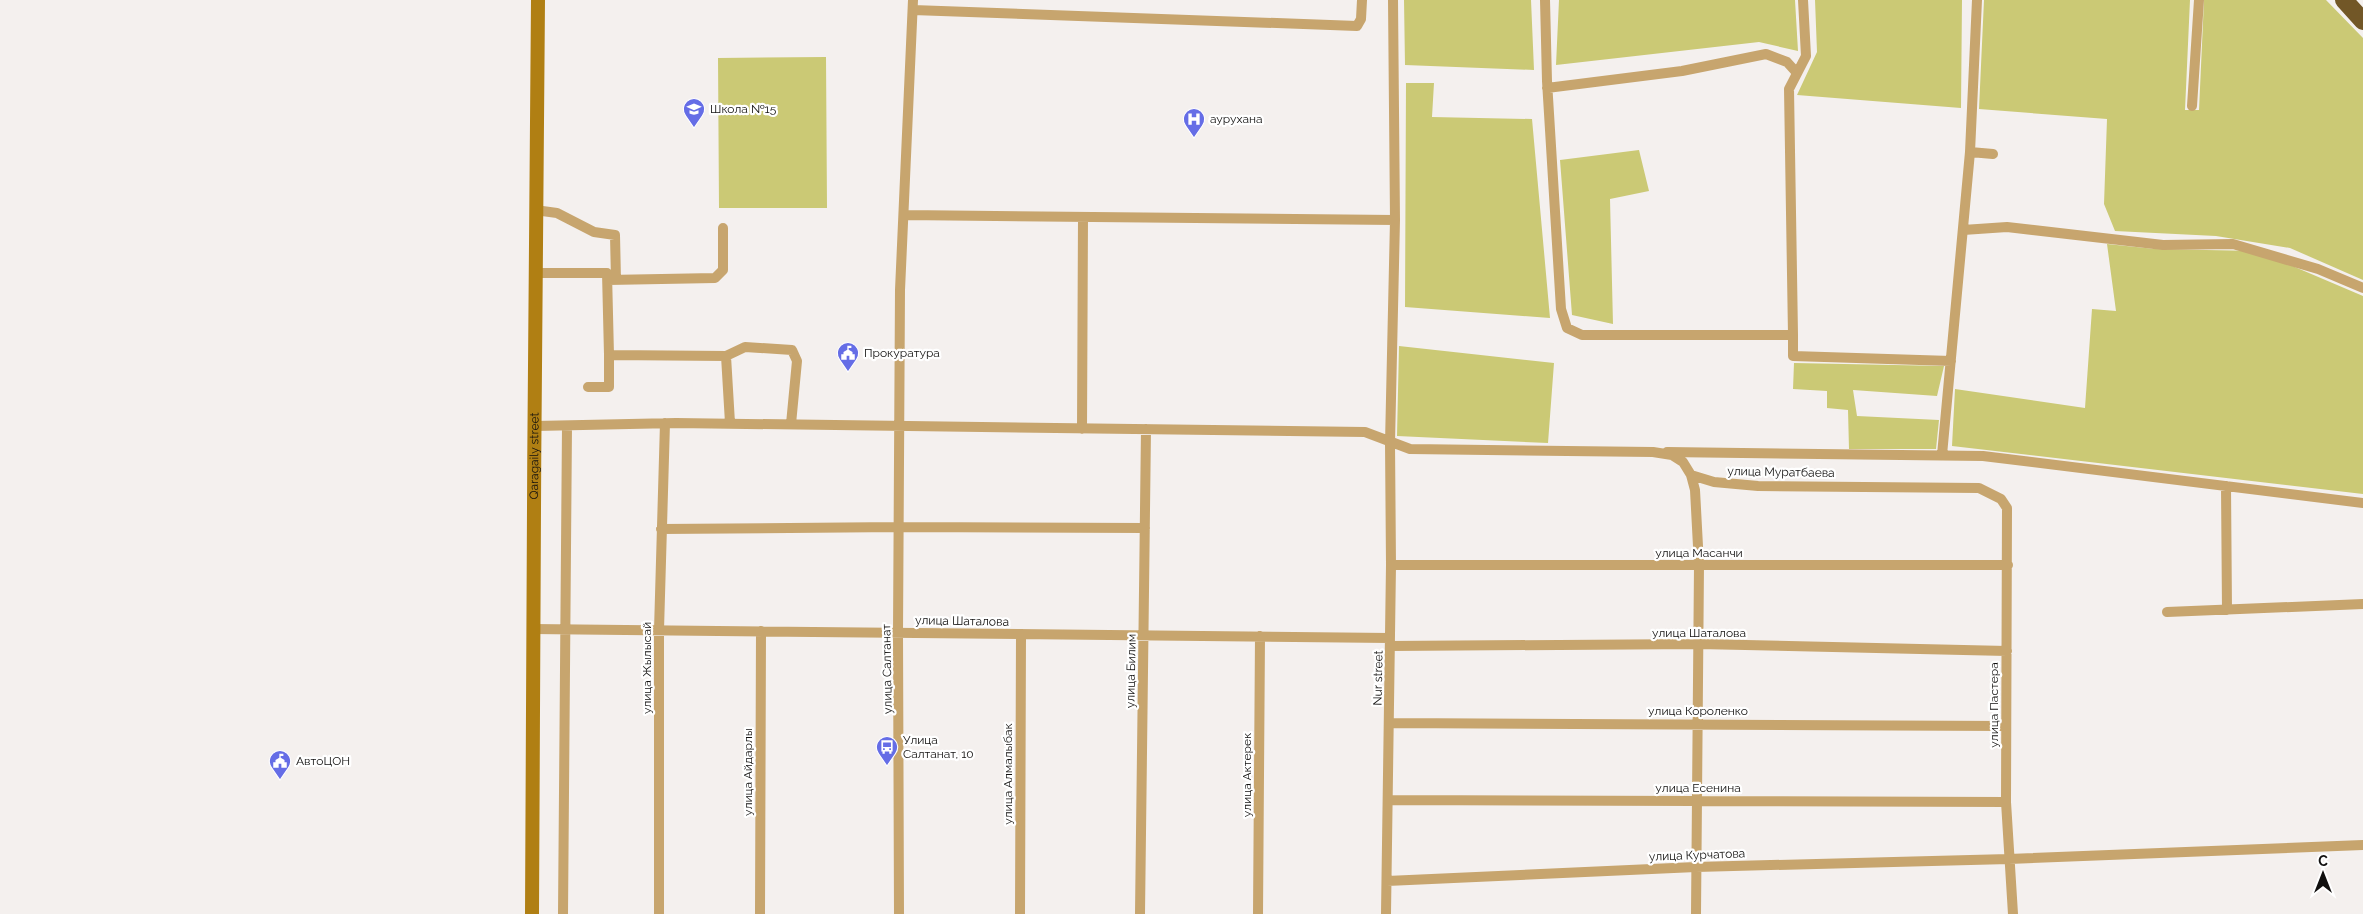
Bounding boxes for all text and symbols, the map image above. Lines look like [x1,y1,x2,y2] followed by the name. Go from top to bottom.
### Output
[682,97,706,128] school or university icon: Школа №15
[710,102,777,116] place label: Школа №15
[1182,107,1206,138] hospital icon: аурухана
[1210,112,1263,126] place label: аурухана
[836,341,860,372] public building icon: Прокуратура
[864,346,940,360] place label: Прокуратура
[527,412,541,500] street label: Qaragaily street
[1727,464,1835,480] street label: улица Муратбаева
[1655,546,1743,560] street label: улица Масанчи
[915,613,1009,629] street label: улица Шаталова
[640,622,654,714] street label: улица Жылысай
[879,624,895,714] street label: улица Салтанат
[1652,626,1746,640] street label: улица Шаталова
[1123,634,1139,708] street label: улица Билим
[1371,650,1385,706] street label: Nur street
[1987,662,2001,748] street label: улица Пастера
[1648,704,1748,718] street label: улица Короленко
[1001,723,1015,825] street label: улица Алмалыбак
[741,728,755,816] street label: улица Айдарлы
[903,733,974,761] place label: Улица Салтанат, 10
[1240,733,1254,817] street label: улица Актерек
[875,735,899,766] bus stop icon: Улица Салтанат, 10
[268,749,292,780] public building icon: АвтоЦОН
[296,754,350,768] place label: АвтоЦОН
[1655,781,1741,795] street label: улица Есенина
[1649,846,1745,864] street label: улица Курчатова
[2298,849,2348,899] north arrow
[2318,853,2328,869] text: С

